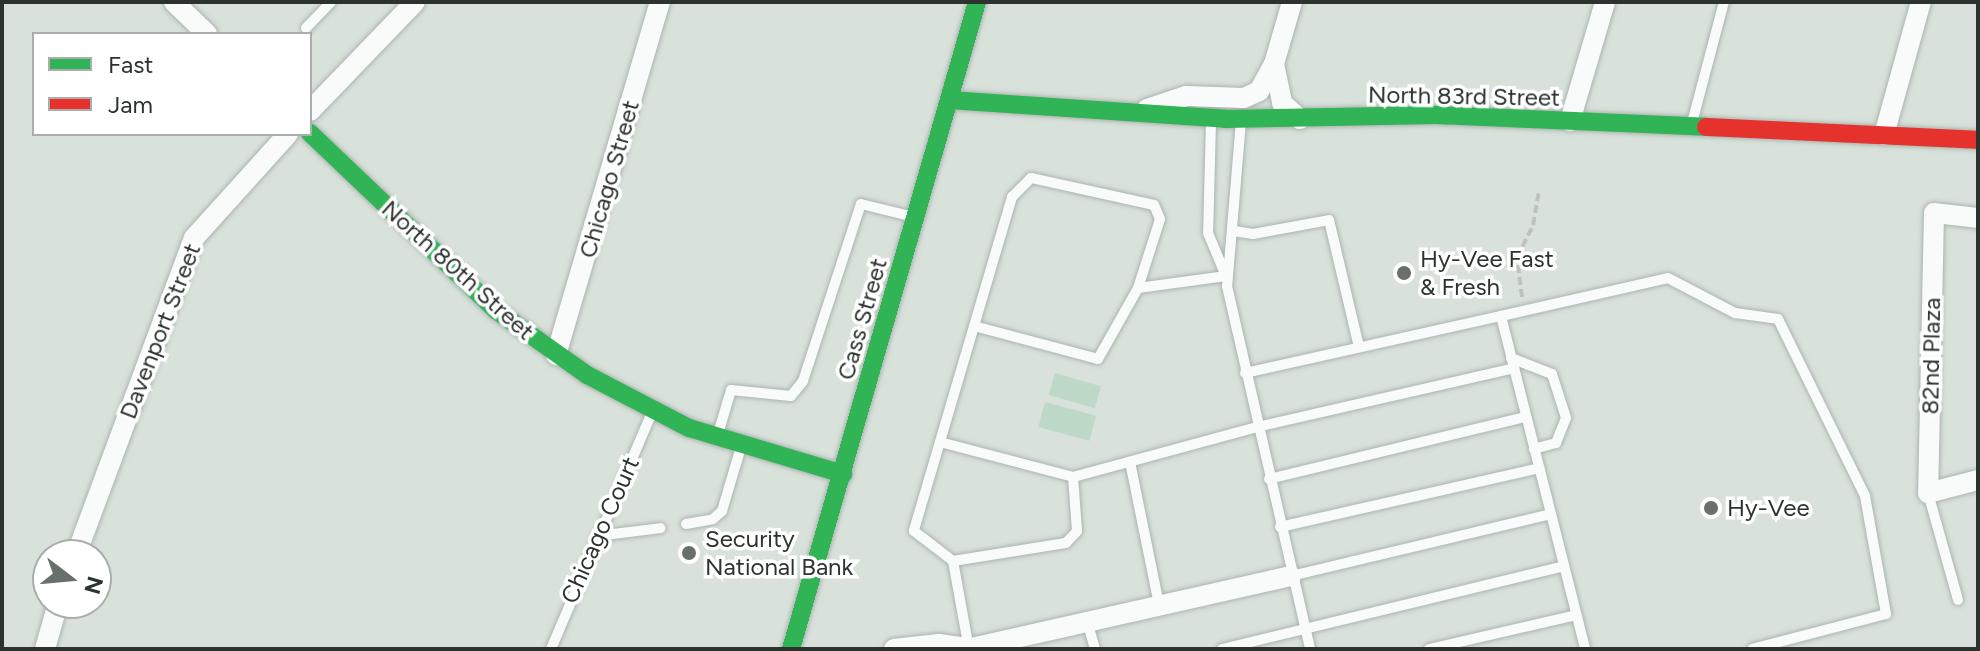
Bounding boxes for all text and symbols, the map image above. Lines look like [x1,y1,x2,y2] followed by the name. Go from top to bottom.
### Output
[32,32,312,136] legend
[108,50,153,79] text: Fast
[1368,80,1560,112] street label: North 83rd Street
[108,90,153,119] text: Jam
[573,97,645,261] street label: Chicago Street
[376,194,540,346] street label: North 80th Street
[113,239,207,423] street label: Davenport Street
[1420,245,1554,301] place label: Hy-Vee Fast & Fresh
[831,255,893,383] street label: Cass Street
[1395,264,1413,282] marker: Hy-Vee Fast & Fresh
[1916,297,1946,415] street label: 82nd Plaza
[555,452,645,608] street label: Chicago Court
[1727,494,1810,522] place label: Hy-Vee
[1702,499,1720,517] marker: Hy-Vee
[705,525,853,581] place label: Security National Bank
[32,539,112,619] north arrow
[680,544,698,562] marker: Security National Bank
[78,573,109,597] text: N

